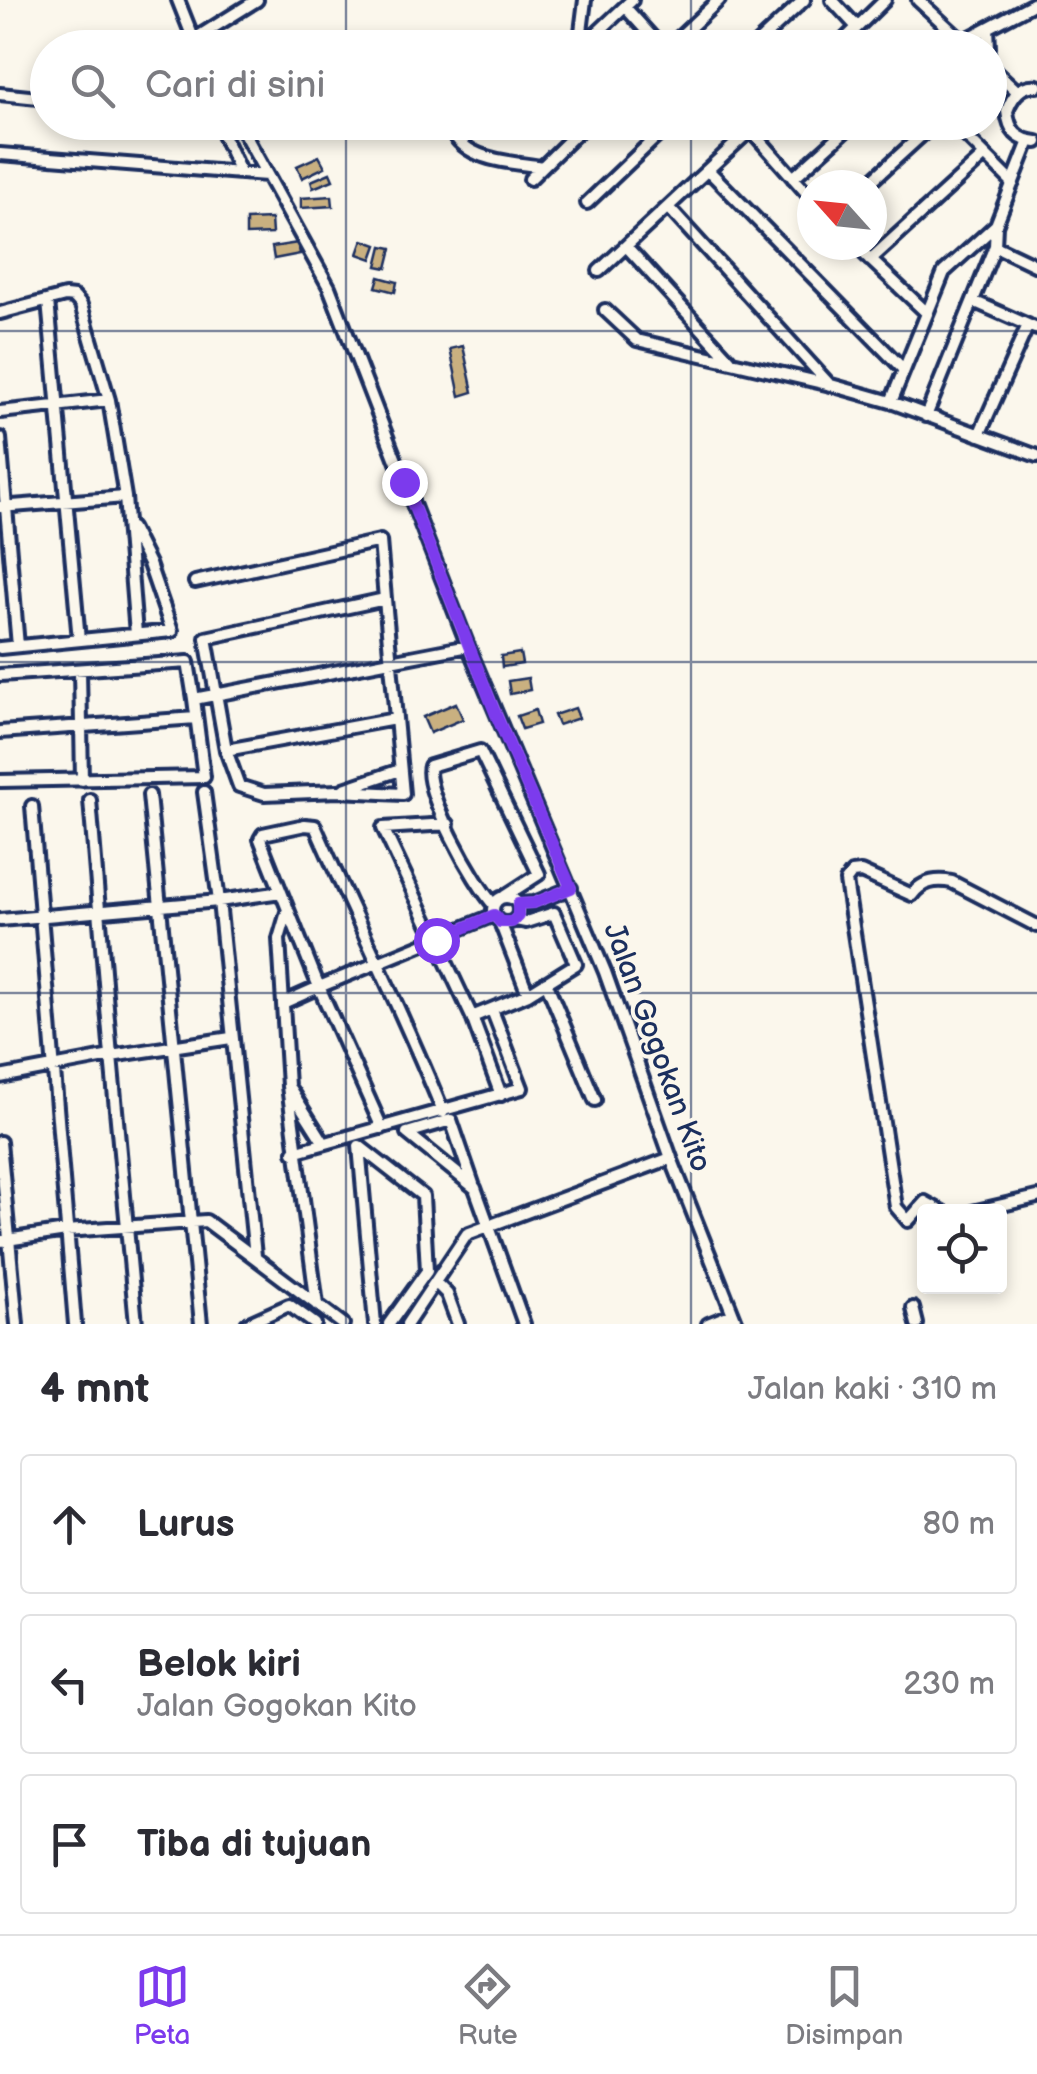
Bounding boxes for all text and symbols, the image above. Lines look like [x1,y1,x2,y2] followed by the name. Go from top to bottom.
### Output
[30,30,1007,140] search box
[65,58,120,113] icon: search
[145,63,325,108] text: Cari di sini
[797,170,887,260] north arrow
[382,460,428,506] route end
[414,918,460,964] route start
[595,918,719,1177] street label: Jalan Gogokan Kito
[917,1204,1007,1294] map controls
[917,1204,1007,1294] button: locate
[40,1364,149,1415] text: 4 mnt
[748,1370,997,1409] text: Jalan kaki · 310 m
[42,1497,97,1552] icon: ahead
[137,1502,235,1547] text: Lurus
[922,1505,995,1544] text: 80 m
[137,1642,301,1687] text: Belok kiri
[42,1657,97,1712] icon: left
[903,1665,995,1704] text: 230 m
[137,1687,417,1726] text: Jalan Gogokan Kito
[42,1817,97,1872] icon: arrive
[137,1822,371,1867] text: Tiba di tujuan
[134,1959,190,2052] tab: Peta
[458,1959,518,2052] tab: Rute
[785,1959,903,2052] tab: Disimpan

